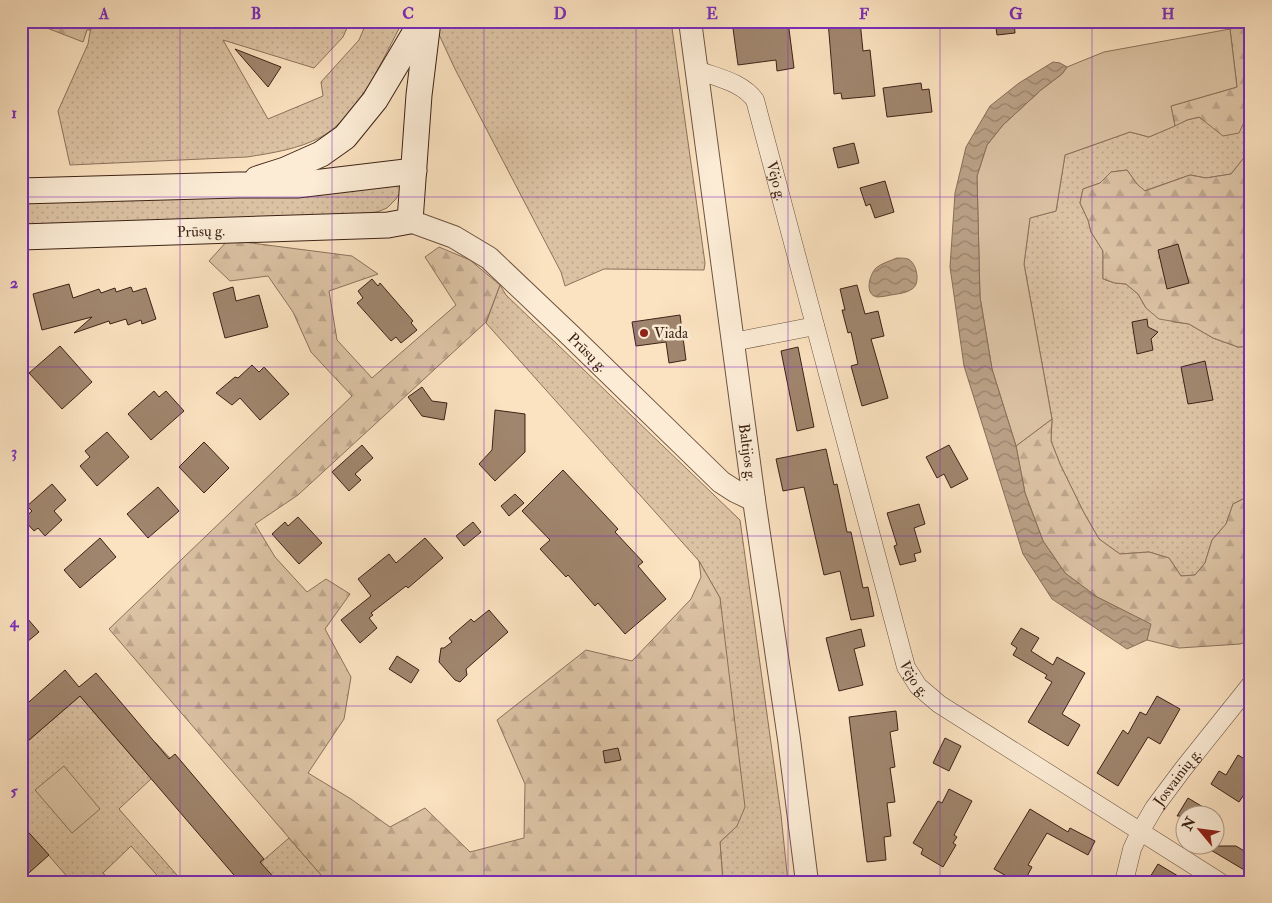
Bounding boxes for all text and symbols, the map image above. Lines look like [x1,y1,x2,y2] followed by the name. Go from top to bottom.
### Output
[98,4,110,24] text: A
[251,4,261,24] text: B
[402,4,414,24] text: C
[553,4,567,24] text: D
[706,4,718,24] text: E
[859,4,869,24] text: F
[1009,4,1023,24] text: G
[1161,4,1175,24] text: H
[11,103,17,123] text: 1
[762,159,791,203] street label: Vėjo g.
[176,221,225,241] street label: Prūsų g.
[10,273,18,293] text: 2
[654,324,689,343] place label: Viada
[638,327,650,339] marker: Viada
[564,329,612,376] street label: Prūsų g.
[734,422,761,482] street label: Baltijos g.
[11,442,17,462] text: 3
[9,612,20,632] text: 4
[895,659,933,701] street label: Vėjo g.
[1149,745,1205,811] street label: Josvainių g.
[10,781,18,801] text: 5
[1174,806,1224,856] north arrow
[1178,814,1200,834] text: N

